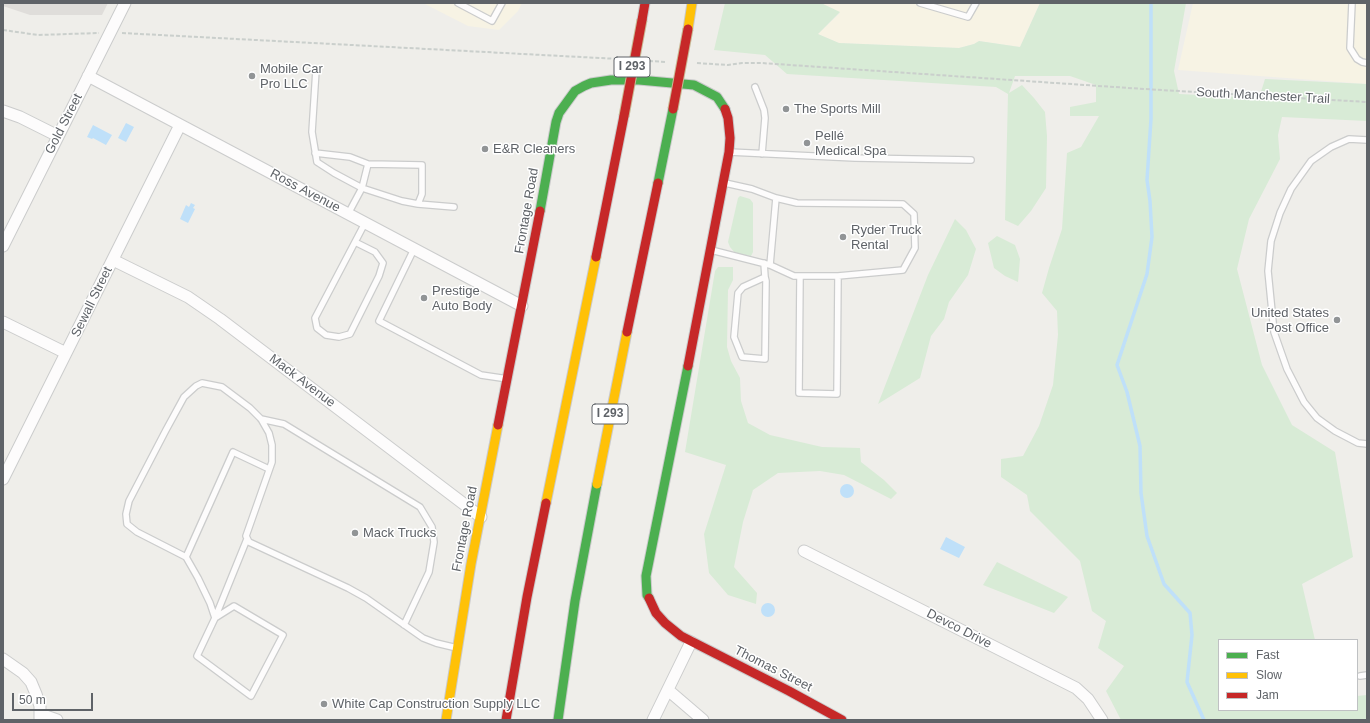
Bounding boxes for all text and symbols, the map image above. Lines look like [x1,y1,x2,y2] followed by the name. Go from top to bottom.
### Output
[614,57,650,77] road number: I 293
[260,61,323,92] place label: Mobile Car Pro LLC
[247,71,257,81] marker: Mobile Car Pro LLC
[1196,85,1330,107] street label: South Manchester Trail
[42,91,86,157] street label: Gold Street
[794,101,881,117] place label: The Sports Mill
[781,104,791,114] marker: The Sports Mill
[815,128,887,159] place label: Pellé Medical Spa
[802,138,812,148] marker: Pellé Medical Spa
[493,141,575,157] place label: E&R Cleaners
[480,144,490,154] marker: E&R Cleaners
[267,166,343,216] street label: Ross Avenue
[512,167,542,255] street label: Frontage Road
[851,222,921,253] place label: Ryder Truck Rental
[838,232,848,242] marker: Ryder Truck Rental
[68,264,116,340] street label: Sewall Street
[432,283,492,314] place label: Prestige Auto Body
[419,293,429,303] marker: Prestige Auto Body
[1251,305,1329,336] place label: United States Post Office
[1332,315,1342,325] marker: United States Post Office
[266,351,338,411] street label: Mack Avenue
[592,404,628,424] road number: I 293
[449,485,481,573] street label: Frontage Road
[363,525,436,541] place label: Mack Trucks
[350,528,360,538] marker: Mack Trucks
[924,606,994,652] street label: Devco Drive
[1218,639,1358,711] legend
[731,643,815,695] street label: Thomas Street
[1256,648,1279,662] text: Fast
[1256,668,1282,682] text: Slow
[14,685,95,711] scale bar
[1256,688,1279,702] text: Jam
[19,693,46,707] text: 50 m
[332,696,540,712] place label: White Cap Construction Supply LLC
[319,699,329,709] marker: White Cap Construction Supply LLC

